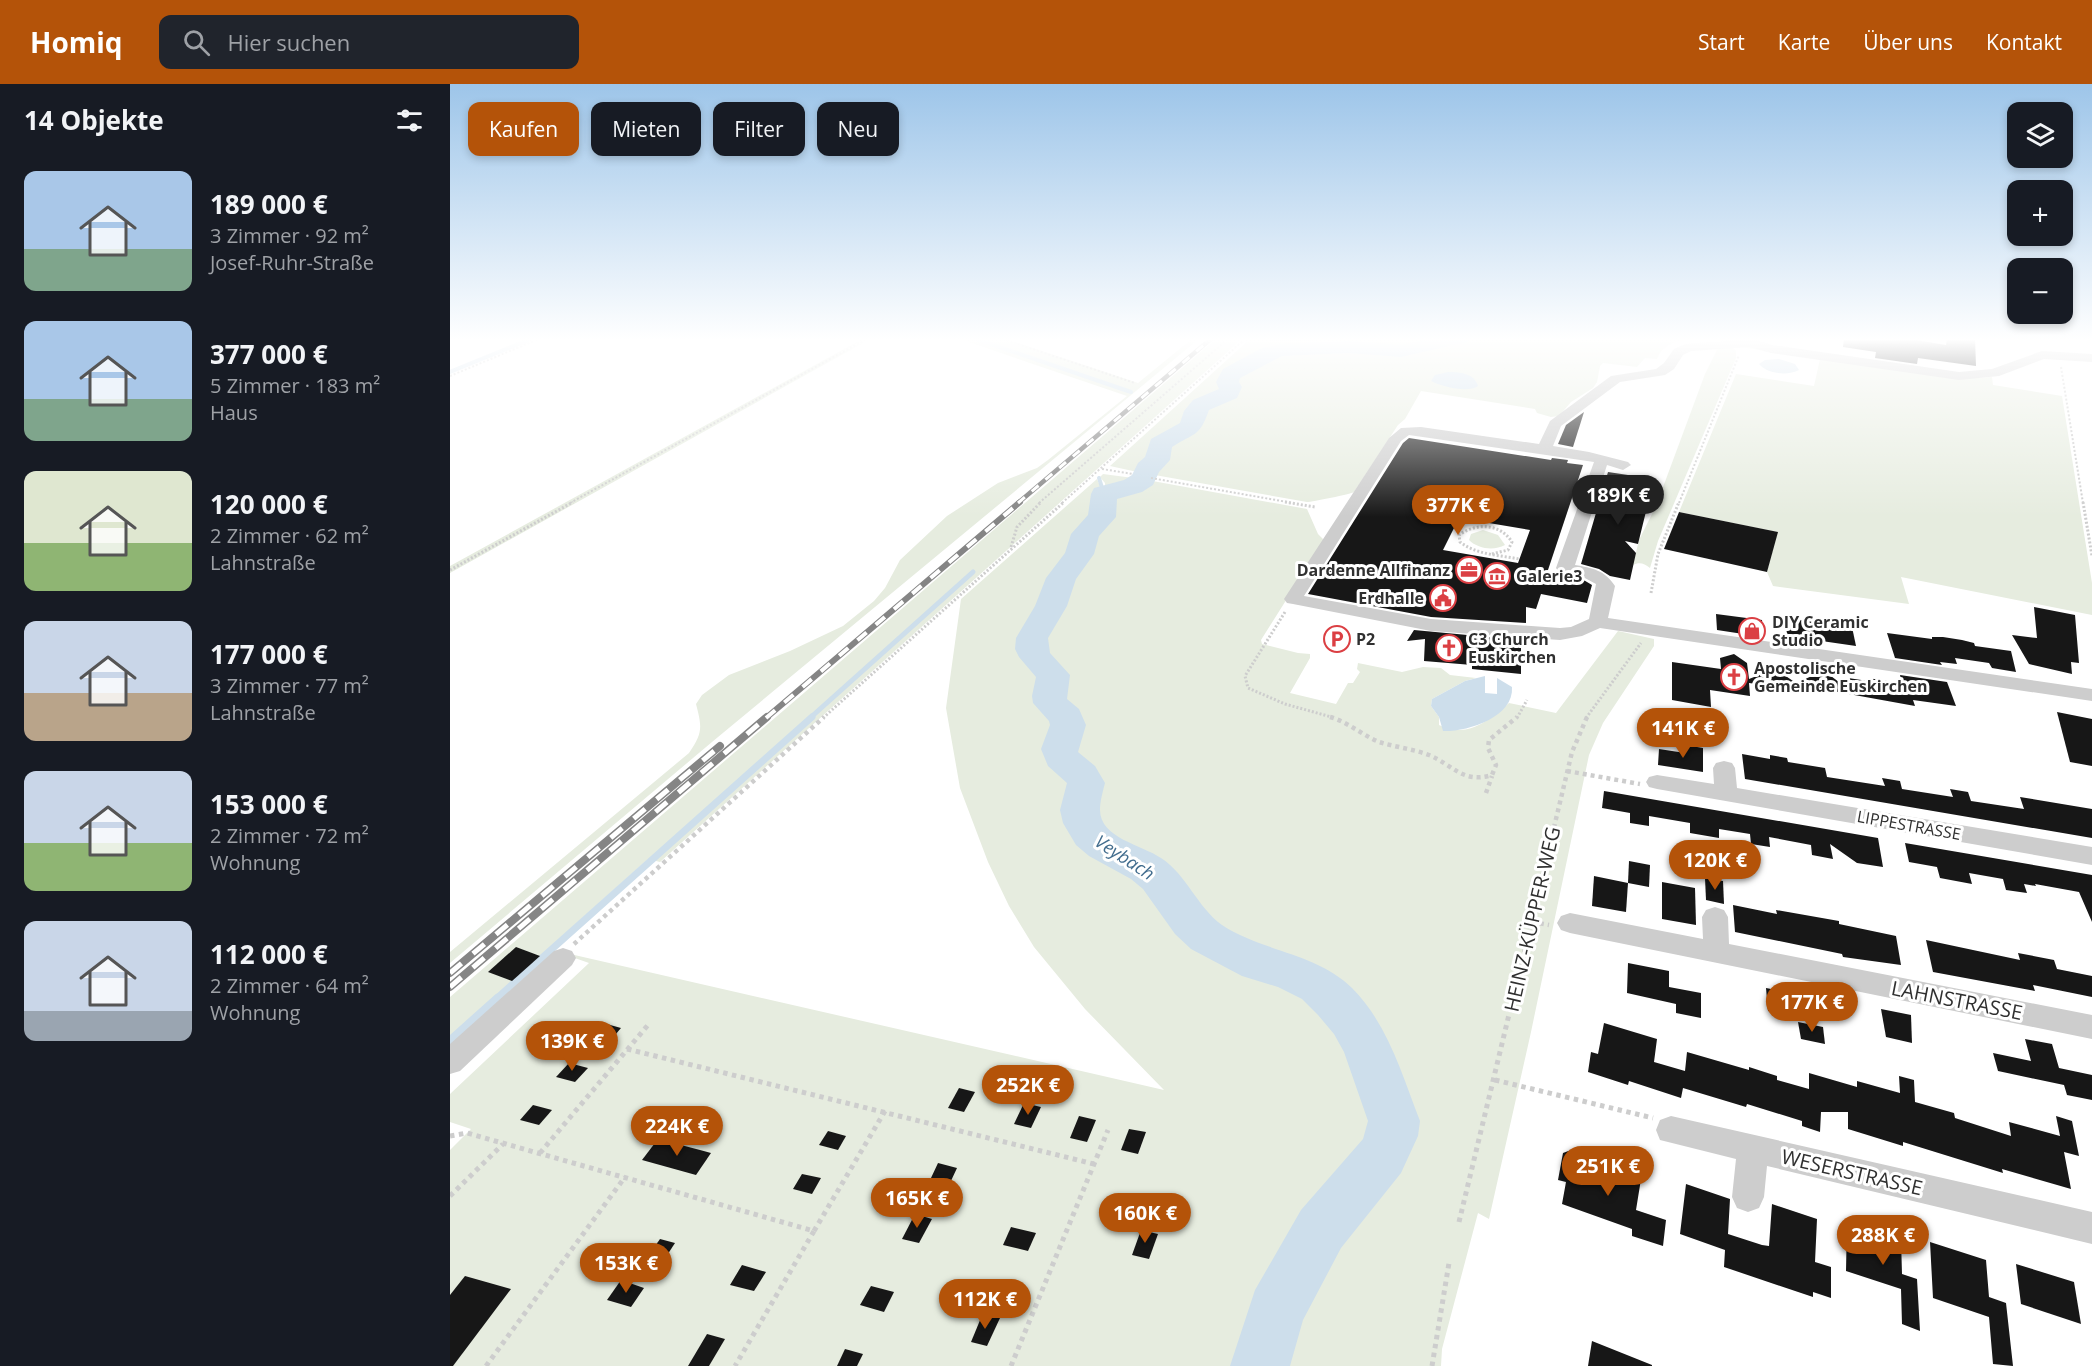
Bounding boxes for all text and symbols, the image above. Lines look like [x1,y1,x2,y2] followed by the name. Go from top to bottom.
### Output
[159,15,579,69] search box
[30,23,123,61] text: Homiq
[180,26,213,59] icon: search
[228,27,350,57] text: Hier suchen
[1698,28,1745,56] text: Start
[1778,28,1830,56] text: Karte
[1863,28,1953,56] text: Über uns
[1986,28,2062,56] text: Kontakt
[24,102,164,138] text: 14 Objekte
[468,102,579,156] chip: Kaufen
[591,102,701,156] chip: Mieten
[713,102,805,156] chip: Filter
[817,102,899,156] chip: Neu
[2007,102,2073,324] map controls
[2007,102,2073,168] button: layers
[393,104,426,137] icon: filters
[2007,180,2073,246] button: +
[210,186,328,222] text: 189 000 €
[72,195,144,267] icon: home
[210,222,369,249] text: 3 Zimmer · 92 m²
[210,249,374,276] text: Josef-Ruhr-Straße
[2007,258,2073,324] button: −
[210,336,328,372] text: 377 000 €
[72,345,144,417] icon: home
[210,372,380,399] text: 5 Zimmer · 183 m²
[210,399,258,426] text: Haus
[1569,475,1667,526] pin: 189K €
[1586,481,1650,508] text: 189K €
[1409,485,1507,536] pin: 377K €
[210,486,328,522] text: 120 000 €
[1426,491,1490,518] text: 377K €
[72,495,144,567] icon: home
[210,522,369,549] text: 2 Zimmer · 62 m²
[210,549,316,576] text: Lahnstraße
[1454,555,1484,585] office icon: Dardenne Allfinanz
[1297,559,1450,581] place label: Dardenne Allfinanz
[1482,561,1512,591] museum icon: Galerie3
[1516,565,1582,587] place label: Galerie3
[1428,583,1458,613] public building icon: Erdhalle
[1358,587,1424,609] place label: Erdhalle
[1772,611,1869,651] place label: DIY Ceramic Studio
[1737,616,1767,646] shop icon: DIY Ceramic Studio
[1322,624,1352,654] parking icon: P2
[1356,628,1375,650] place label: P2
[1468,628,1556,668] place label: C3 Church Euskirchen
[1434,633,1464,663] church icon: C3 Church Euskirchen
[210,636,328,672] text: 177 000 €
[72,645,144,717] icon: home
[1754,657,1928,697] place label: Apostolische Gemeinde Euskirchen
[1719,662,1749,692] church icon: Apostolische Gemeinde Euskirchen
[210,672,369,699] text: 3 Zimmer · 77 m²
[210,699,316,726] text: Lahnstraße
[1634,708,1732,759] pin: 141K €
[1651,714,1715,741] text: 141K €
[210,786,328,822] text: 153 000 €
[72,795,144,867] icon: home
[1855,805,1963,845] street label: LIPPESTRASSE
[210,822,369,849] text: 2 Zimmer · 72 m²
[1498,824,1566,1014] street label: HEINZ-KÜPPER-WEG
[1091,829,1159,885] water label: Veybach
[1666,840,1764,891] pin: 120K €
[1683,846,1747,873] text: 120K €
[210,849,300,876] text: Wohnung
[210,936,328,972] text: 112 000 €
[72,945,144,1017] icon: home
[210,972,369,999] text: 2 Zimmer · 64 m²
[1889,974,2025,1026] street label: LAHNSTRASSE
[1763,982,1861,1033] pin: 177K €
[1780,988,1844,1015] text: 177K €
[210,999,300,1026] text: Wohnung
[523,1021,621,1072] pin: 139K €
[540,1027,604,1054] text: 139K €
[979,1065,1077,1116] pin: 252K €
[996,1071,1060,1098] text: 252K €
[628,1106,726,1157] pin: 224K €
[645,1112,709,1139] text: 224K €
[1779,1143,1925,1201] street label: WESERSTRASSE
[1559,1146,1657,1197] pin: 251K €
[1576,1152,1640,1179] text: 251K €
[868,1178,966,1229] pin: 165K €
[885,1184,949,1211] text: 165K €
[1096,1193,1194,1244] pin: 160K €
[1113,1199,1177,1226] text: 160K €
[1834,1215,1932,1266] pin: 288K €
[1851,1221,1915,1248] text: 288K €
[577,1243,675,1294] pin: 153K €
[594,1249,658,1276] text: 153K €
[936,1279,1034,1330] pin: 112K €
[953,1285,1017,1312] text: 112K €

